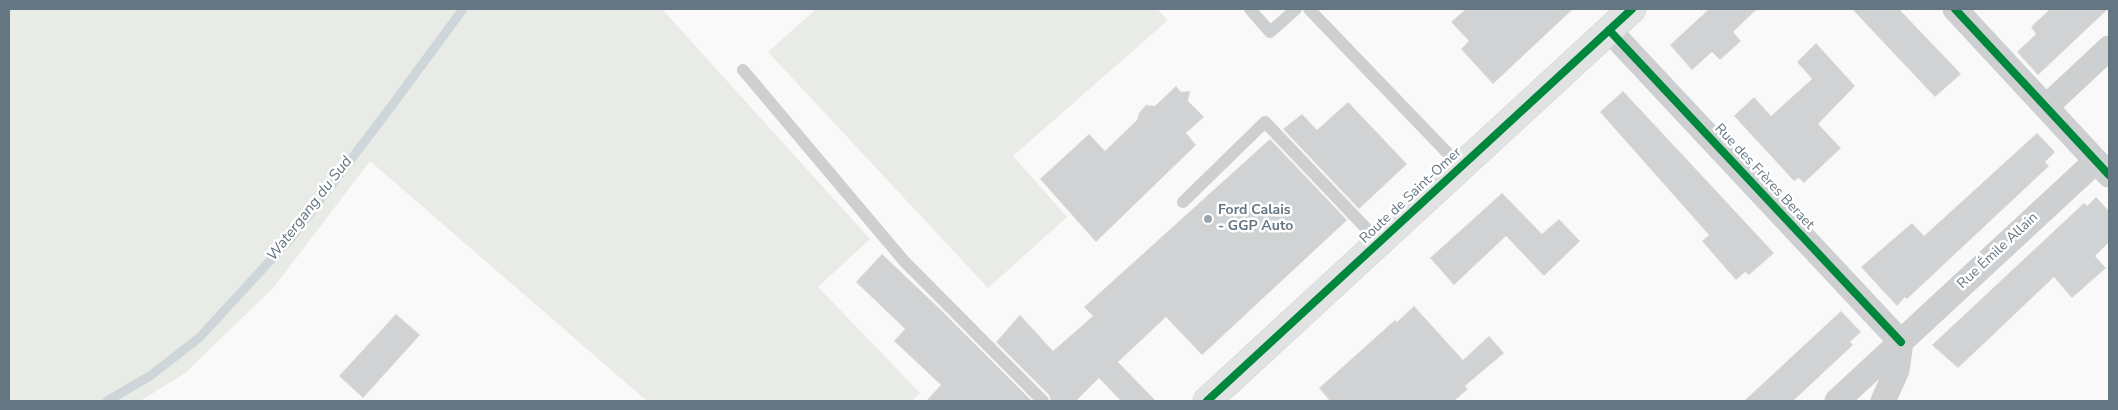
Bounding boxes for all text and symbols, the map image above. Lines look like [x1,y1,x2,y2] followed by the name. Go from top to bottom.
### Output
[1711,121,1817,233] street label: Rue des Frères Beraet
[1357,144,1465,248] street label: Route de Saint-Omer
[264,153,356,265] water label: Watergang du Sud
[1218,203,1293,236] place label: Ford Calais - GGP Auto
[1954,209,2042,293] street label: Rue Émile Allain
[1202,213,1214,225] marker: Ford Calais - GGP Auto

